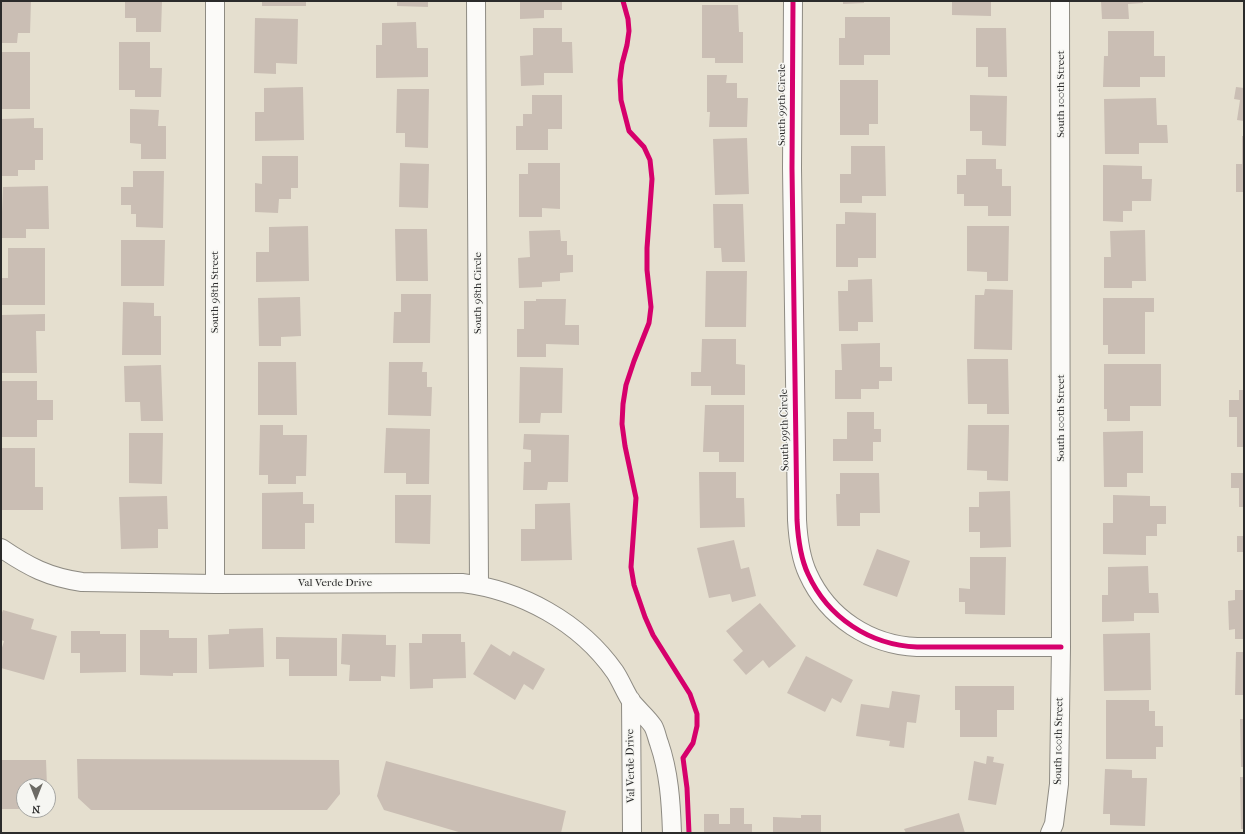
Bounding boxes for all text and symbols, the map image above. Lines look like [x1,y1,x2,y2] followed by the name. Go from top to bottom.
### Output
[1054,50,1068,138] street label: South 100th Street
[775,64,789,146] street label: South 99th Circle
[208,251,222,333] street label: South 98th Street
[471,252,485,334] street label: South 98th Circle
[1054,374,1068,462] street label: South 100th Street
[778,389,792,471] street label: South 99th Circle
[298,576,372,590] street label: Val Verde Drive
[1052,697,1066,785] street label: South 100th Street
[624,729,638,803] street label: Val Verde Drive
[16,778,56,818] north arrow
[32,803,40,816] text: N

